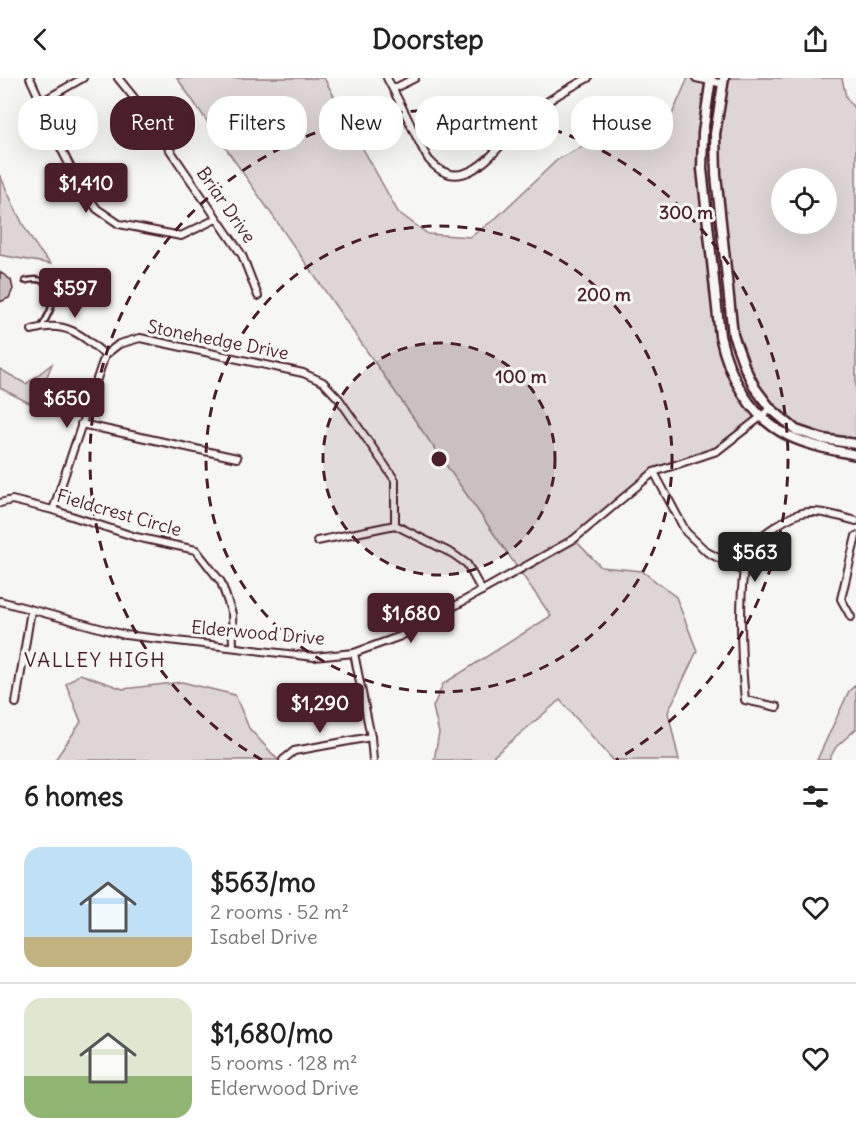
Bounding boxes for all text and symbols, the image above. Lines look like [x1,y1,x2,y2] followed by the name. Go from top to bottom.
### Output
[372,22,484,56] text: Doorstep
[24,23,57,56] icon: back
[799,23,832,56] icon: share
[18,96,98,150] chip: Buy
[110,96,195,150] chip: Rent
[207,96,307,150] chip: Filters
[319,96,403,150] chip: New
[415,96,559,150] chip: Apartment
[571,96,673,150] chip: House
[192,162,261,247] street label: Briar Drive
[37,163,135,214] pin: $1,410
[771,168,837,234] map controls
[771,168,837,234] button: locate
[59,170,113,195] text: $1,410
[659,201,713,224] text: 300 m
[39,268,111,319] pin: $597
[53,275,97,300] text: $597
[577,283,631,306] text: 200 m
[146,315,291,364] street label: Stonehedge Drive
[496,365,547,388] text: 100 m
[31,378,103,429] pin: $650
[43,385,91,410] text: $650
[429,449,449,469] centre of rings
[54,484,184,541] street label: Fieldcrest Circle
[719,532,791,583] pin: $563
[732,539,778,564] text: $563
[362,593,460,644] pin: $1,680
[381,600,441,625] text: $1,680
[190,615,326,650] street label: Elderwood Drive
[24,647,166,672] district label: VALLEY HIGH
[271,683,369,734] pin: $1,290
[291,690,349,715] text: $1,290
[24,780,123,813] text: 6 homes
[799,780,832,813] icon: filters
[210,866,316,899] text: $563/mo
[72,871,144,943] icon: home
[799,891,832,924] icon: heart
[210,899,349,924] text: 2 rooms · 52 m²
[210,924,318,949] text: Isabel Drive
[210,1017,333,1050] text: $1,680/mo
[72,1022,144,1094] icon: home
[799,1042,832,1075] icon: heart
[210,1050,358,1075] text: 5 rooms · 128 m²
[210,1075,359,1100] text: Elderwood Drive

